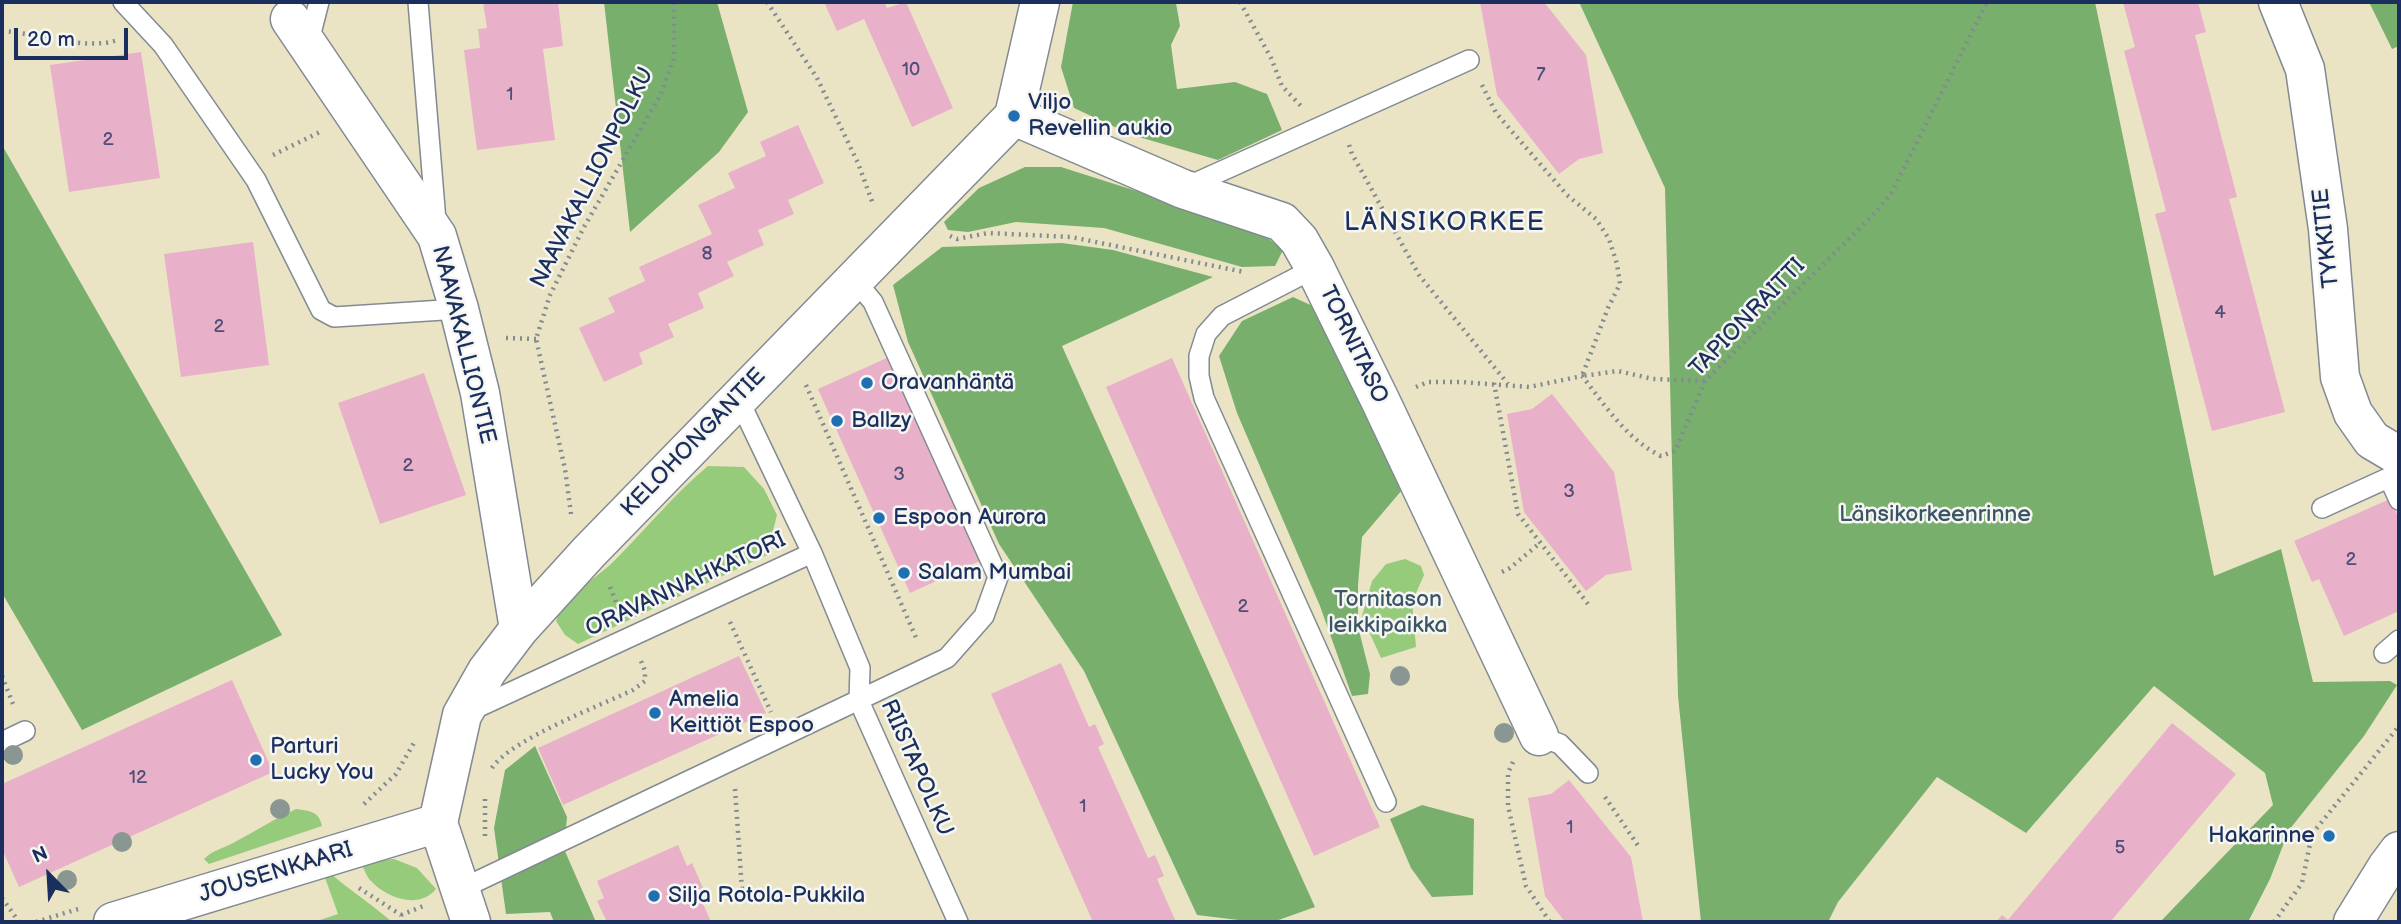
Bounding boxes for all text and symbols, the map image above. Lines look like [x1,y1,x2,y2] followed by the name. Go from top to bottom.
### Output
[18,14,131,58] scale bar
[27,27,75,52] text: 20 m
[902,59,920,81] house number: 10
[525,63,661,293] street label: NAAVAKALLIONPOLKU
[1536,64,1546,86] house number: 7
[506,84,514,106] house number: 1
[1028,89,1173,143] place label: Viljo Revellin aukio
[1006,108,1022,124] marker: Viljo Revellin aukio
[102,129,114,151] house number: 2
[2308,187,2346,289] street label: TYKKITIE
[1345,207,1545,239] district label: LÄNSIKORKEE
[425,243,501,447] street label: NAAVAKALLIONTIE
[701,243,713,265] house number: 8
[1684,253,1812,383] street label: TAPIONRAITTI
[1313,282,1393,408] street label: TORNITASO
[2214,302,2226,324] house number: 4
[213,316,225,338] house number: 2
[616,363,772,523] street label: KELOHONGANTIE
[881,369,1014,397] place label: Oravanhäntä
[859,375,875,391] marker: Oravanhäntä
[851,407,911,435] place label: Ballzy
[829,413,845,429] marker: Ballzy
[402,455,414,477] house number: 2
[893,464,905,486] house number: 3
[1563,481,1575,503] house number: 3
[1839,501,2031,529] park label: Länsikorkeenrinne
[893,504,1047,532] place label: Espoon Aurora
[871,510,887,526] marker: Espoon Aurora
[582,526,790,644] street label: ORAVANNAHKATORI
[2345,549,2357,571] house number: 2
[918,559,1071,587] place label: Salam Mumbai
[896,565,912,581] marker: Salam Mumbai
[1329,586,1447,640] park label: Tornitason leikkipaikka
[1237,596,1249,618] house number: 2
[669,686,814,740] place label: Amelia Keittiöt Espoo
[874,695,958,841] street label: RIISTAPOLKU
[647,705,663,721] marker: Amelia Keittiöt Espoo
[270,733,374,787] place label: Parturi Lucky You
[248,752,264,768] marker: Parturi Lucky You
[129,767,147,789] house number: 12
[1079,796,1087,818] house number: 1
[1566,817,1574,839] house number: 1
[2208,822,2315,850] place label: Hakarinne
[2321,828,2337,844] marker: Hakarinne
[196,837,356,909] street label: JOUSENKAARI
[2115,837,2125,859] house number: 5
[14,840,84,910] north arrow
[29,842,51,869] text: N
[668,882,865,910] place label: Silja Rotola-Pukkila
[646,888,662,904] marker: Silja Rotola-Pukkila

